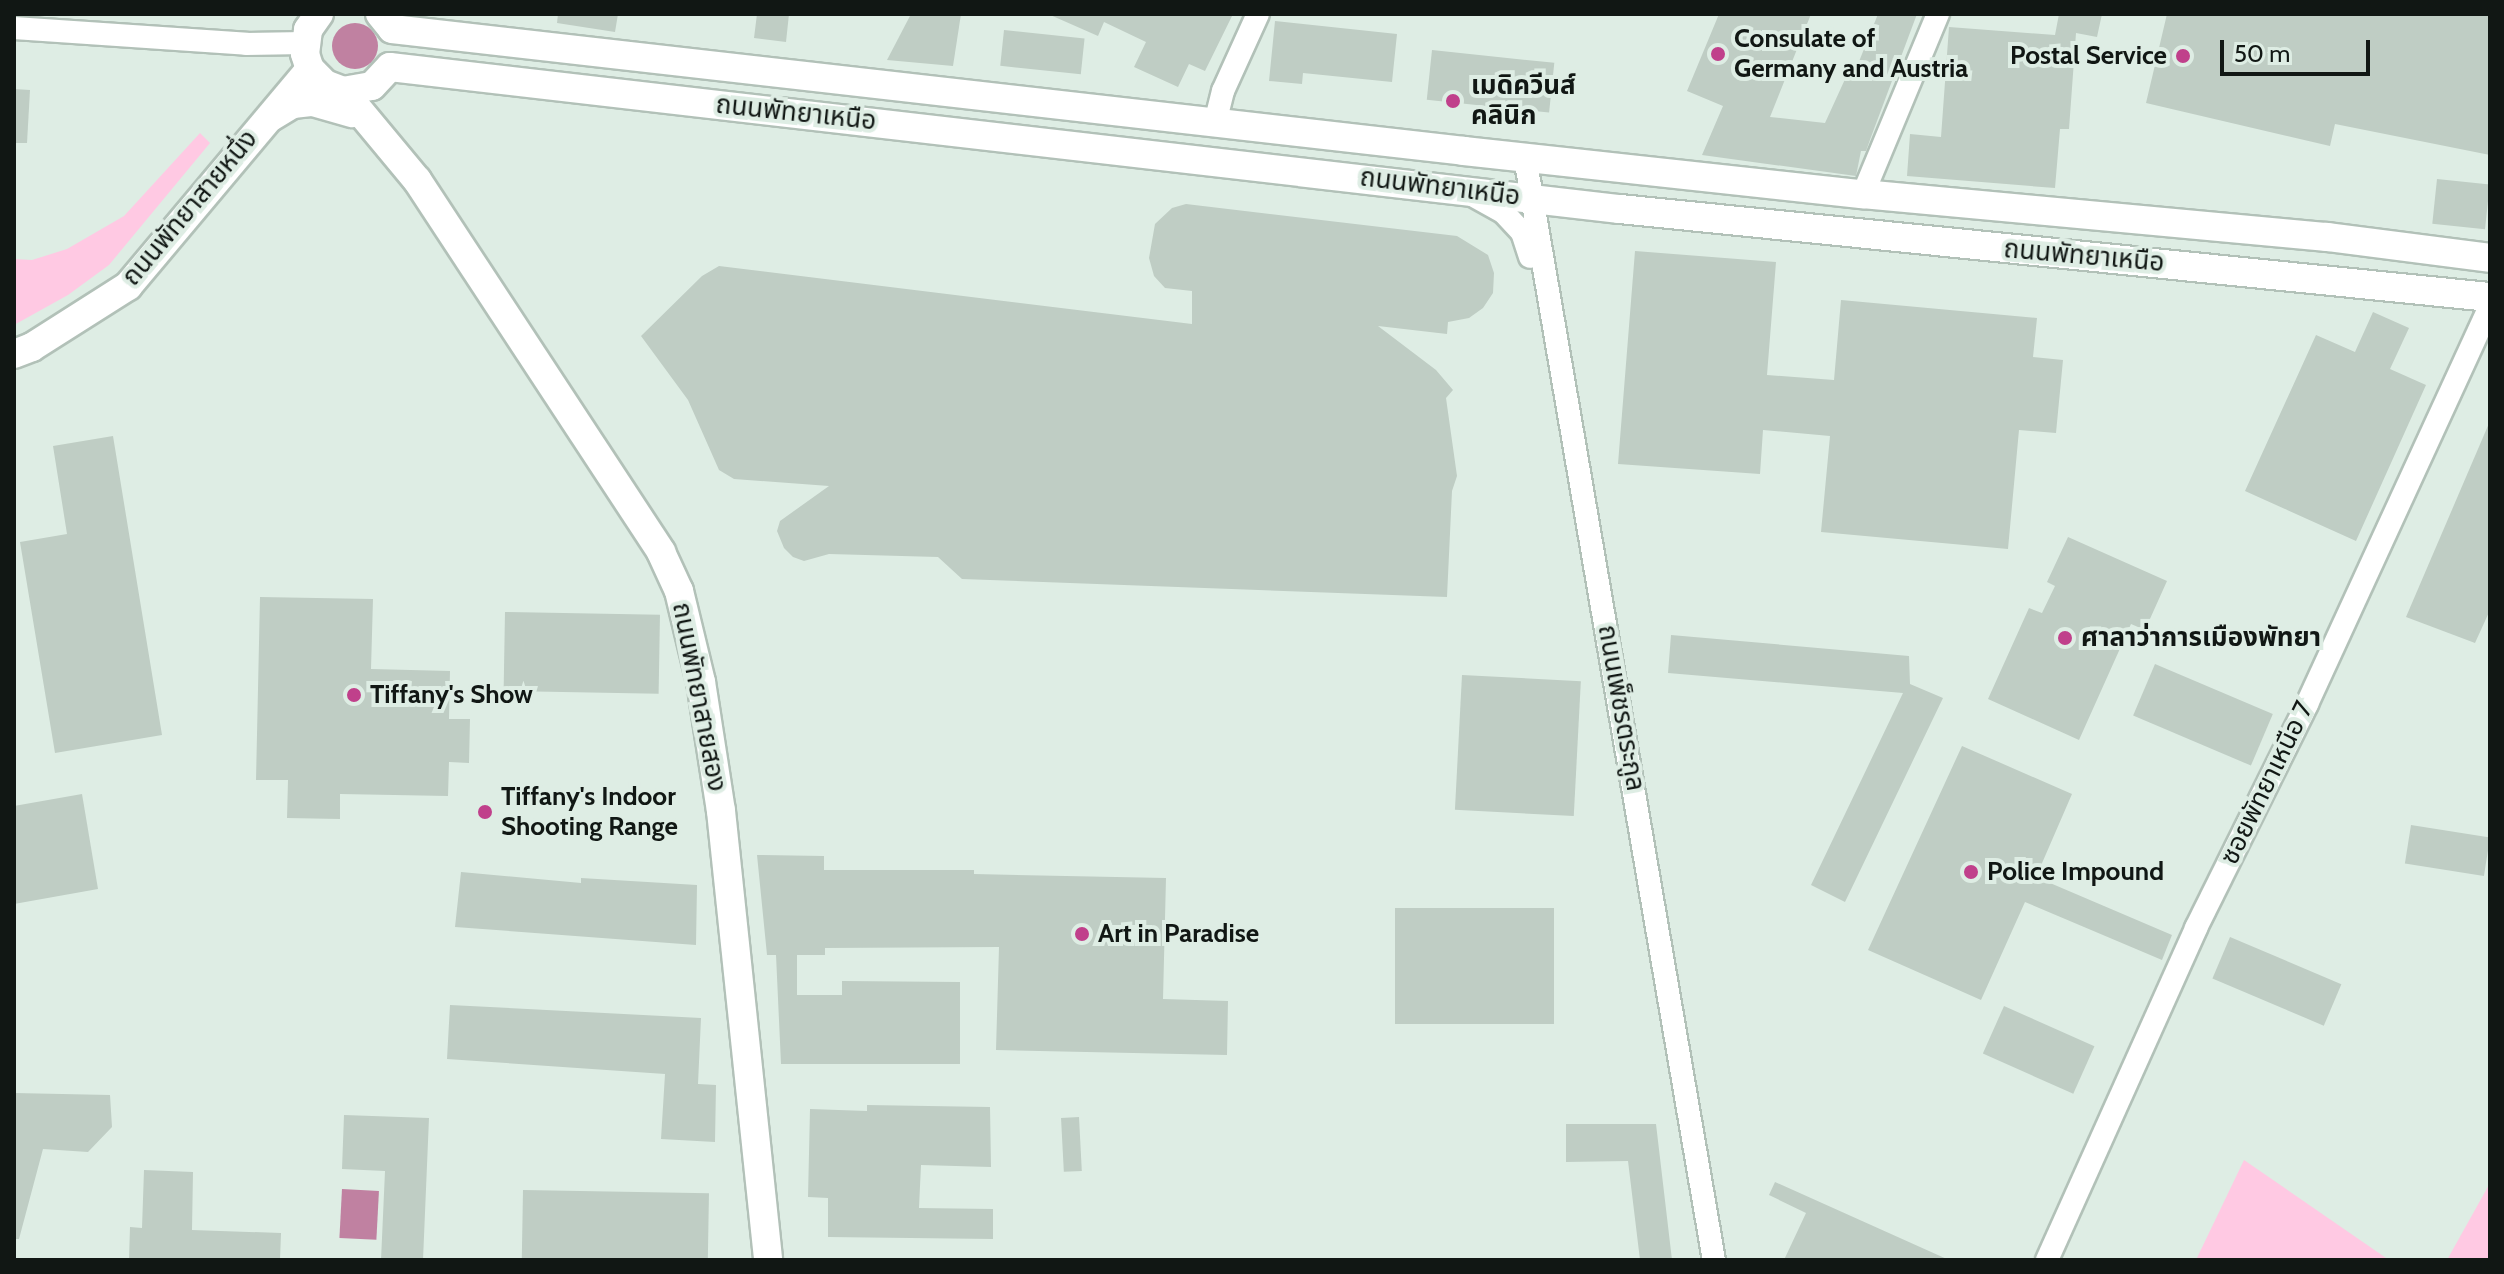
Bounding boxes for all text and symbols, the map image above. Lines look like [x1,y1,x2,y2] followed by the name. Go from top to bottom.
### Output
[1734,23,1968,84] place label: Consulate of Germany and Austria
[2224,24,2374,74] scale bar
[2234,39,2290,68] text: 50 m
[2010,40,2167,72] place label: Postal Service
[1709,45,1727,63] marker: Consulate of Germany and Austria
[2174,47,2192,65] marker: Postal Service
[1471,70,1576,132] place label: เมดิควีนส์ คลินิก
[714,89,878,137] street label: ถนนพัทยาเหนือ
[1442,90,1464,112] marker: เมดิควีนส์ คลินิก
[116,124,264,292] street label: ถนนพัทยาสายหนึ่ง
[1358,162,1522,212] street label: ถนนพัทยาเหนือ
[2002,233,2166,279] street label: ถนนพัทยาเหนือ
[665,600,733,794] street label: ถนนพัทยาสายสอง
[1591,622,1651,794] street label: ถนนเพ็ชรตระกูล
[2081,622,2321,654] place label: ศาลาว่าการเมืองพัทยา
[2056,629,2074,647] marker: ศาลาว่าการเมืองพัทยา
[370,679,533,711] place label: Tiffany's Show
[345,686,363,704] marker: Tiffany's Show
[2214,696,2320,870] street label: ซอยพัทยาเหนือ 7
[501,781,678,842] place label: Tiffany's Indoor Shooting Range
[476,803,494,821] marker: Tiffany's Indoor Shooting Range
[1987,856,2164,888] place label: Police Impound
[1962,863,1980,881] marker: Police Impound
[1098,918,1259,950] place label: Art in Paradise
[1073,925,1091,943] marker: Art in Paradise

